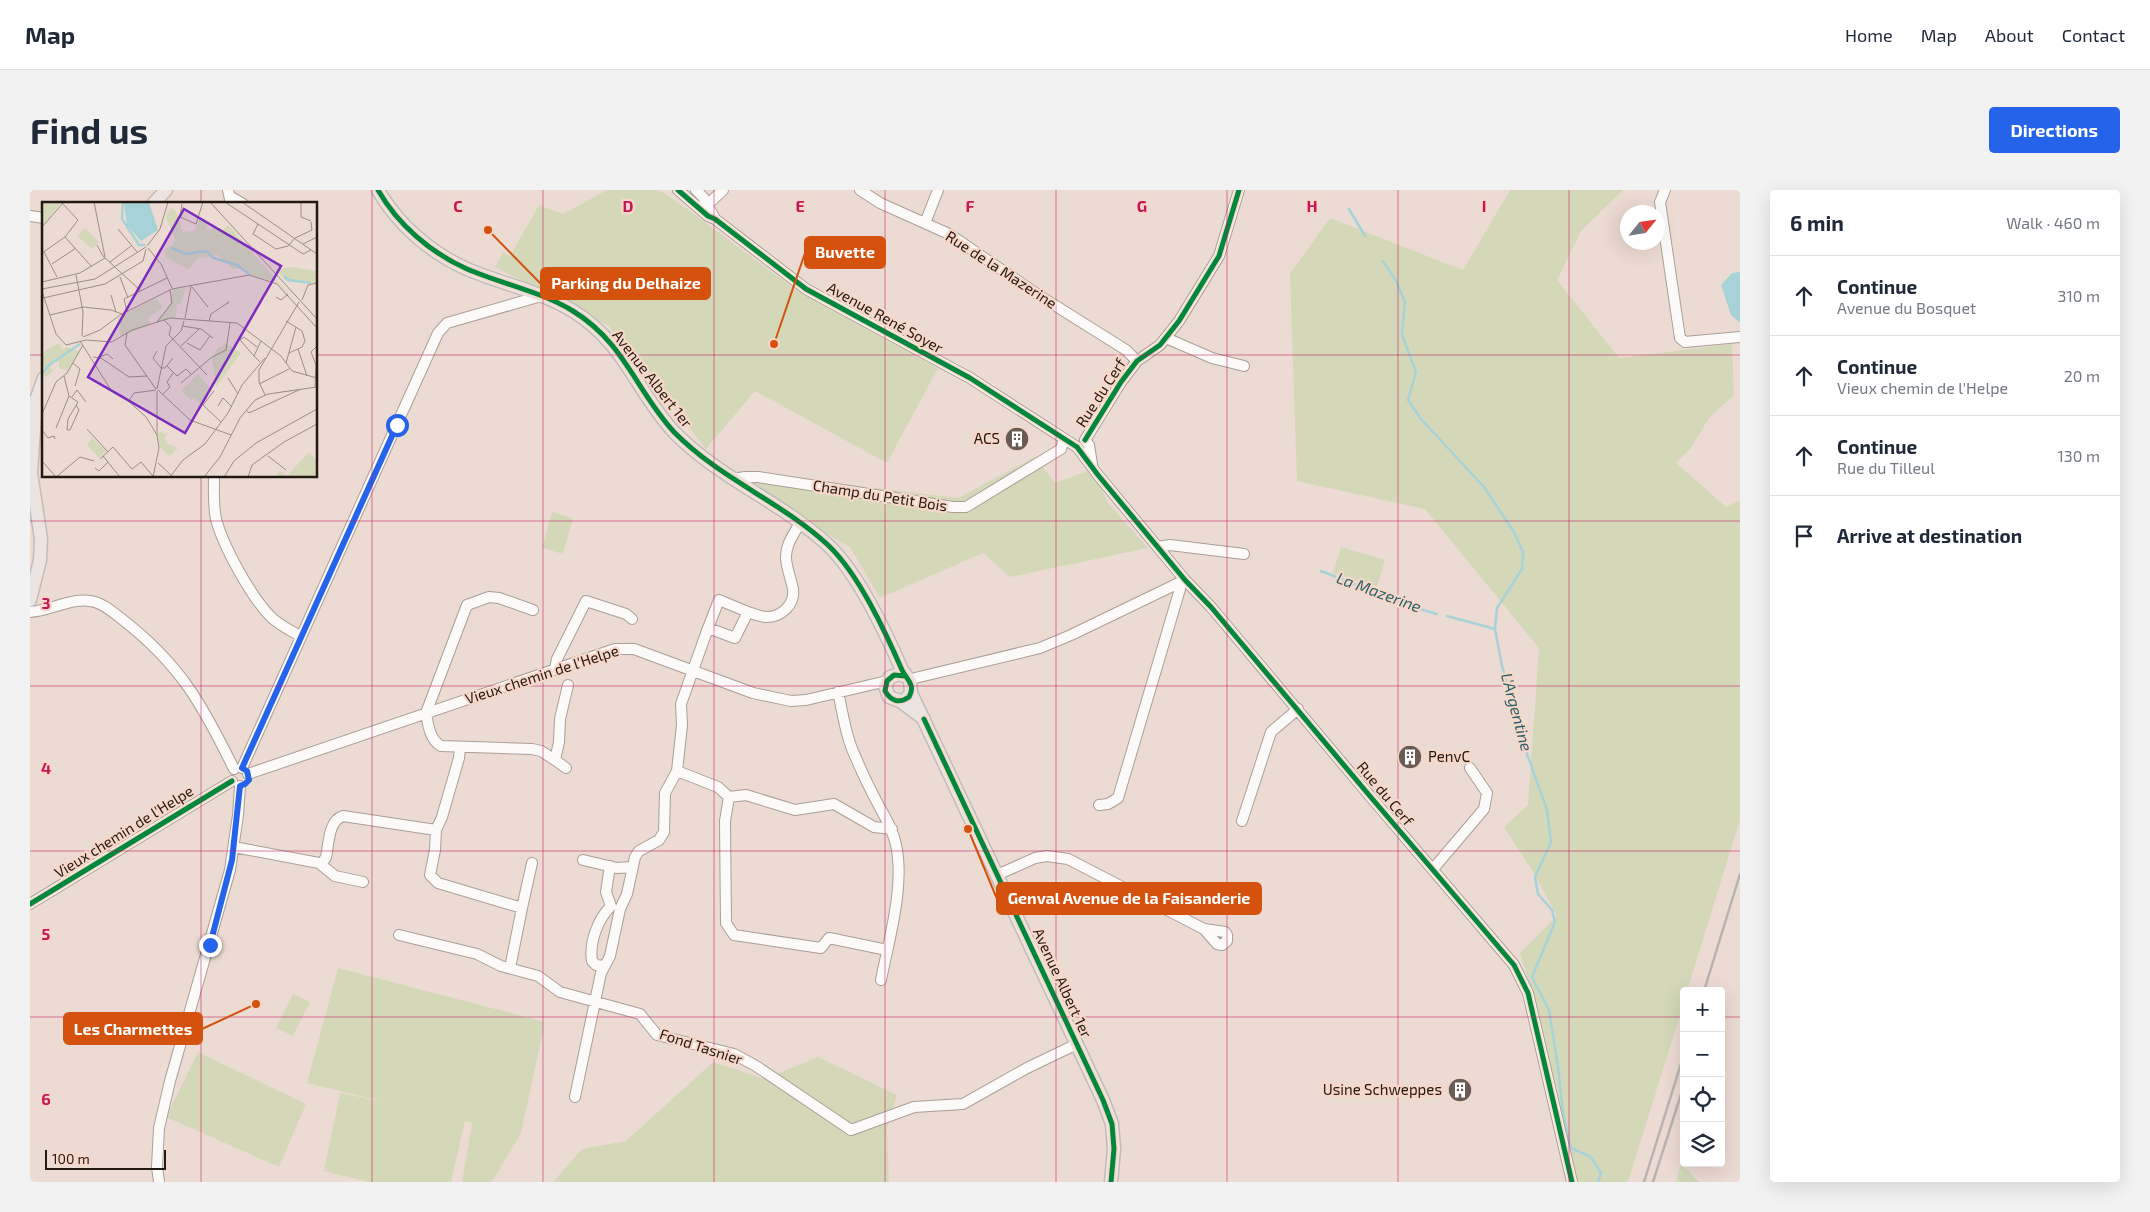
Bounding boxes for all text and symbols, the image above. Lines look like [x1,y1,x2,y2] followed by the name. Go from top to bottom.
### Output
[25,20,75,49] text: Map
[1845,24,1893,46] text: Home
[1921,24,1957,46] text: Map
[1985,24,2034,46] text: About
[2062,24,2125,46] text: Contact
[1989,107,2120,153] button: Directions
[30,109,148,151] text: Find us
[453,196,463,215] text: C
[623,196,634,215] text: D
[795,196,805,215] text: E
[966,196,975,215] text: F
[1137,196,1147,215] text: G
[1306,196,1318,215] text: H
[1482,196,1486,215] text: I
[42,202,318,478] inset map
[1620,205,1665,250] north arrow
[1790,210,1844,235] text: 6 min
[2006,213,2100,232] text: Walk · 460 m
[943,227,1060,312] street label: Rue de la Mazerine
[805,237,885,268] callout: Buvette
[815,242,875,261] text: Buvette
[541,268,710,299] callout: Parking du Delhaize
[551,273,701,292] text: Parking du Delhaize
[1837,275,1917,298] text: Continue
[824,278,947,356] street label: Avenue René Soyer
[1790,282,1818,310] icon: ahead
[2058,286,2100,305] text: 310 m
[1837,298,1976,317] text: Avenue du Bosquet
[609,326,696,431] street label: Avenue Albert 1er
[1071,355,1129,430] street label: Rue du Cerf
[1837,355,1917,378] text: Continue
[1790,362,1818,390] icon: ahead
[2064,366,2100,385] text: 20 m
[1837,378,2008,397] text: Vieux chemin de l'Helpe
[386,414,409,437] route start
[1004,426,1030,452] building icon: ACS
[974,429,1000,447] place label: ACS
[1837,435,1917,458] text: Continue
[1790,442,1818,470] icon: ahead
[2058,446,2100,465] text: 130 m
[1837,458,1935,477] text: Rue du Tilleul
[812,476,949,515] street label: Champ du Petit Bois
[1790,522,1818,550] icon: arrive
[1837,524,2022,547] text: Arrive at destination
[1334,567,1425,616] water label: La Mazerine
[41,593,51,612] text: 3
[463,641,621,707] street label: Vieux chemin de l'Helpe
[1498,671,1537,754] water label: L'Argentine
[1397,744,1423,770] building icon: PenvC
[1428,747,1470,765] place label: PenvC
[41,758,51,777] text: 4
[1354,758,1418,829] street label: Rue du Cerf
[51,781,196,881] street label: Vieux chemin de l'Helpe
[997,883,1261,914] callout: Genval Avenue de la Faisanderie
[1008,888,1250,907] text: Genval Avenue de la Faisanderie
[42,924,51,943] text: 5
[1030,925,1096,1040] street label: Avenue Albert 1er
[199,934,222,957] route end
[1680,987,1725,1167] map controls
[1680,987,1725,1032] button: +
[64,1013,202,1044] callout: Les Charmettes
[74,1019,192,1038] text: Les Charmettes
[657,1024,745,1068] street label: Fond Tasnier
[1680,1032,1725,1077] button: −
[1447,1077,1473,1103] building icon: Usine Schweppes
[1680,1077,1725,1122] button: locate
[1323,1080,1442,1098] place label: Usine Schweppes
[41,1089,51,1108] text: 6
[1680,1122,1725,1167] button: layers
[45,1147,166,1170] scale bar
[52,1150,90,1167] text: 100 m

